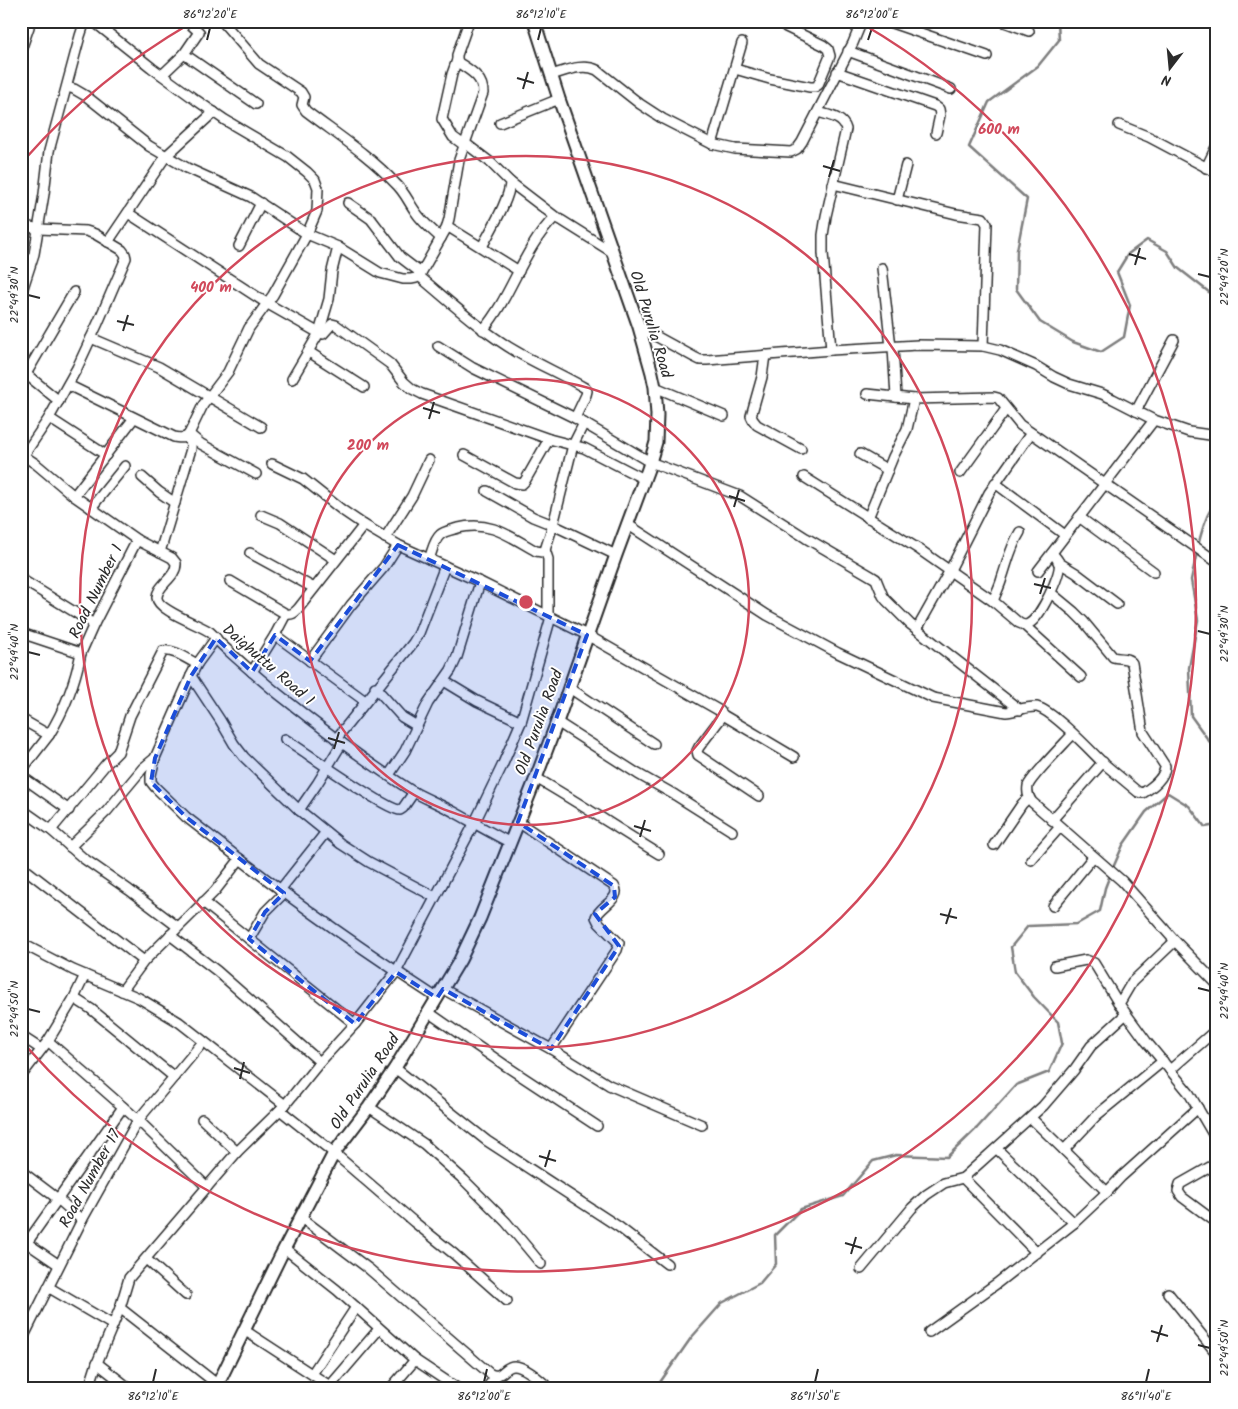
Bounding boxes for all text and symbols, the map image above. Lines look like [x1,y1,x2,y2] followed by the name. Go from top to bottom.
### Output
[183,5,238,24] text: 86°12'20"E
[515,5,568,24] text: 86°12'10"E
[845,5,900,24] text: 86°12'00"E
[1146,42,1196,92] north arrow
[1159,68,1174,91] text: N
[978,118,1020,142] text: 600 m
[1215,248,1234,306] text: 22°49'20"N
[5,266,24,324] text: 22°49'30"N
[622,268,679,382] street label: Old Purulia Road
[190,276,232,300] text: 400 m
[347,434,389,458] text: 200 m
[63,540,130,643] street label: Road Number 1
[517,593,535,611] centre of rings
[1215,605,1234,663] text: 22°49'30"N
[216,618,320,712] street label: Daighuttu Road 1
[5,624,24,680] text: 22°49'40"N
[509,665,571,779] street label: Old Purulia Road
[1215,963,1234,1019] text: 22°49'40"N
[5,981,24,1037] text: 22°49'50"N
[324,1028,407,1135] street label: Old Purulia Road
[53,1124,128,1233] street label: Road Number 17
[1215,1320,1234,1376] text: 22°49'50"N
[127,1387,180,1406] text: 86°12'10"E
[457,1387,512,1406] text: 86°12'00"E
[790,1387,841,1406] text: 86°11'50"E
[1121,1387,1172,1406] text: 86°11'40"E

